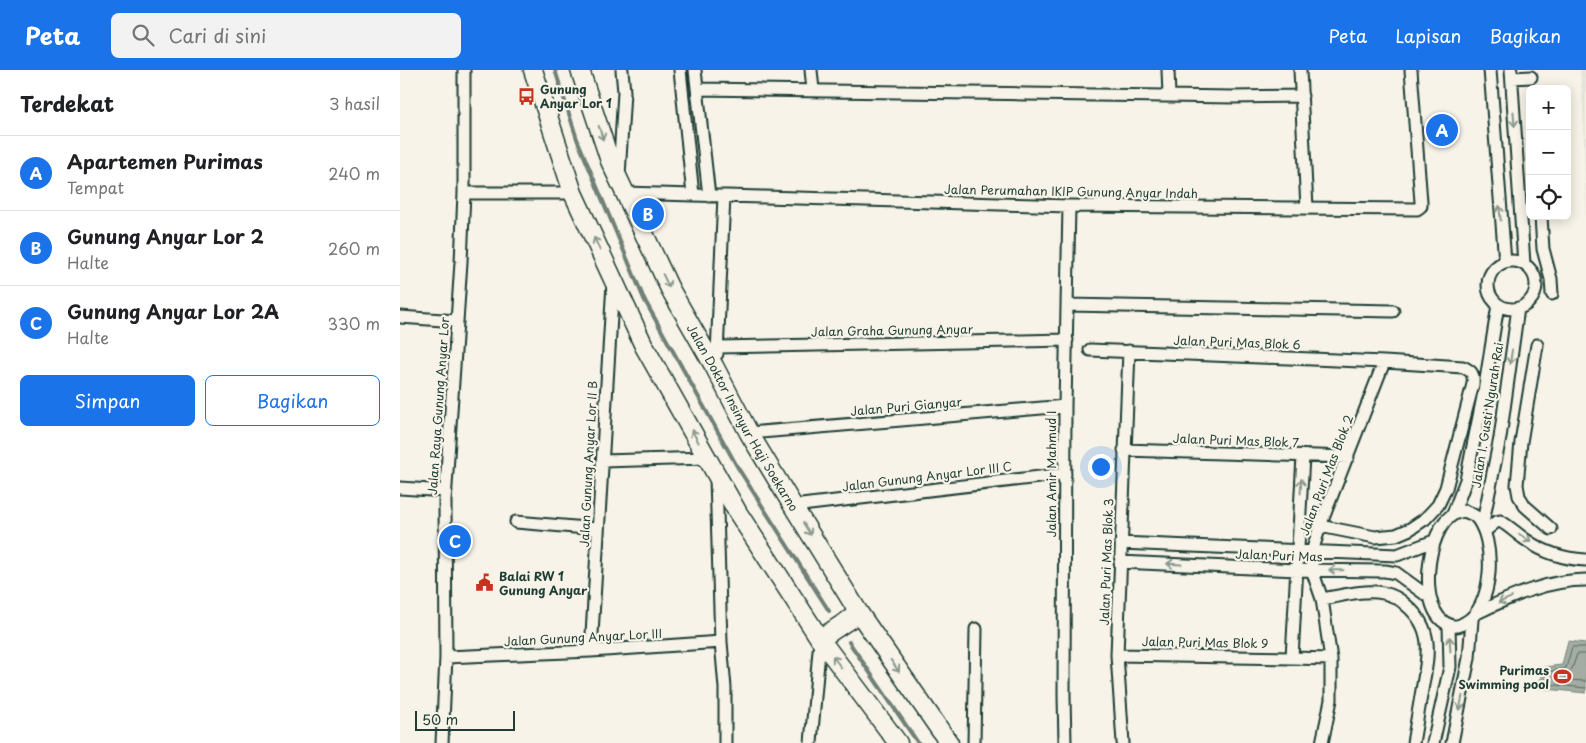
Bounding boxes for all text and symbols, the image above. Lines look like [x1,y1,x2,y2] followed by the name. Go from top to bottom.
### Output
[111,13,461,58] search box
[25,17,81,53] text: Peta
[129,21,157,49] icon: search
[169,21,266,49] text: Cari di sini
[1329,22,1367,49] text: Peta
[1395,22,1461,49] text: Lapisan
[1489,22,1561,49] text: Bagikan
[540,80,612,112] place label: Gunung Anyar Lor 1
[1526,85,1571,220] map controls
[1526,85,1571,130] button: +
[516,86,536,106] bus stop icon: Gunung Anyar Lor 1
[20,87,114,119] text: Terdekat
[329,91,380,115] text: 3 hasil
[1510,110,1519,126] one-way arrow
[1426,111,1458,149] pin: A
[597,125,606,140] one-way arrow
[1526,130,1571,175] button: −
[67,147,263,175] text: Apartemen Purimas
[30,161,42,185] text: A
[328,161,380,185] text: 240 m
[67,175,124,199] text: Tempat
[1526,175,1571,220] button: locate
[944,180,1198,202] street label: Jalan Perumahan IKIP Gunung Anyar Indah
[632,195,664,233] pin: B
[1496,205,1505,221] one-way arrow
[67,222,264,250] text: Gunung Anyar Lor 2
[31,236,41,260] text: B
[328,236,380,260] text: 260 m
[592,237,601,252] one-way arrow
[67,250,109,274] text: Halte
[662,274,672,289] one-way arrow
[67,297,279,325] text: Gunung Anyar Lor 2A
[30,311,42,335] text: C
[327,311,380,335] text: 330 m
[423,316,453,496] street label: Jalan Raya Gunung Anyar Lor
[811,320,974,340] street label: Jalan Graha Gunung Anyar
[683,321,803,515] street label: Jalan Doktor Insinyur Haji Soekarno
[67,325,109,349] text: Halte
[1173,331,1301,353] street label: Jalan Puri Mas Blok 6
[1467,341,1507,489] street label: Jalan I. Gusti Ngurah Rai
[1506,348,1516,364] one-way arrow
[20,375,195,426] button: Simpan
[205,375,380,426] button: Bagikan
[575,380,601,548] street label: Jalan Gunung Anyar Lor II B
[850,392,963,420] street label: Jalan Puri Gianyar
[1042,411,1060,537] street label: Jalan Amir Mahmud I
[1295,412,1357,538] street label: Jalan Puri Mas Blok 2
[689,429,699,443] one-way arrow
[1173,429,1300,451] street label: Jalan Puri Mas Blok 7
[1088,454,1114,480] your location
[841,457,1013,495] street label: Jalan Gunung Anyar Lor III C
[1297,478,1306,494] one-way arrow
[1095,498,1117,626] street label: Jalan Puri Mas Blok 3
[439,522,471,560] pin: C
[802,522,812,536] one-way arrow
[1518,533,1532,544] one-way arrow
[1235,544,1323,566] street label: Jalan Puri Mas
[1166,560,1182,569] one-way arrow
[1328,566,1344,575] one-way arrow
[499,567,588,599] place label: Balai RW 1 Gunung Anyar
[475,573,495,593] public building icon: Balai RW 1 Gunung Anyar
[1498,595,1513,605] one-way arrow
[503,624,663,650] street label: Jalan Gunung Anyar Lor III
[1142,632,1268,652] street label: Jalan Puri Mas Blok 9
[1445,636,1455,652] one-way arrow
[832,655,842,669] one-way arrow
[890,658,900,672] one-way arrow
[1458,661,1549,693] place label: Purimas Swimming pool
[1553,667,1573,687] sports icon: Purimas Swimming pool
[1455,694,1465,710] one-way arrow
[415,708,515,731] scale bar
[422,709,458,730] text: 50 m

